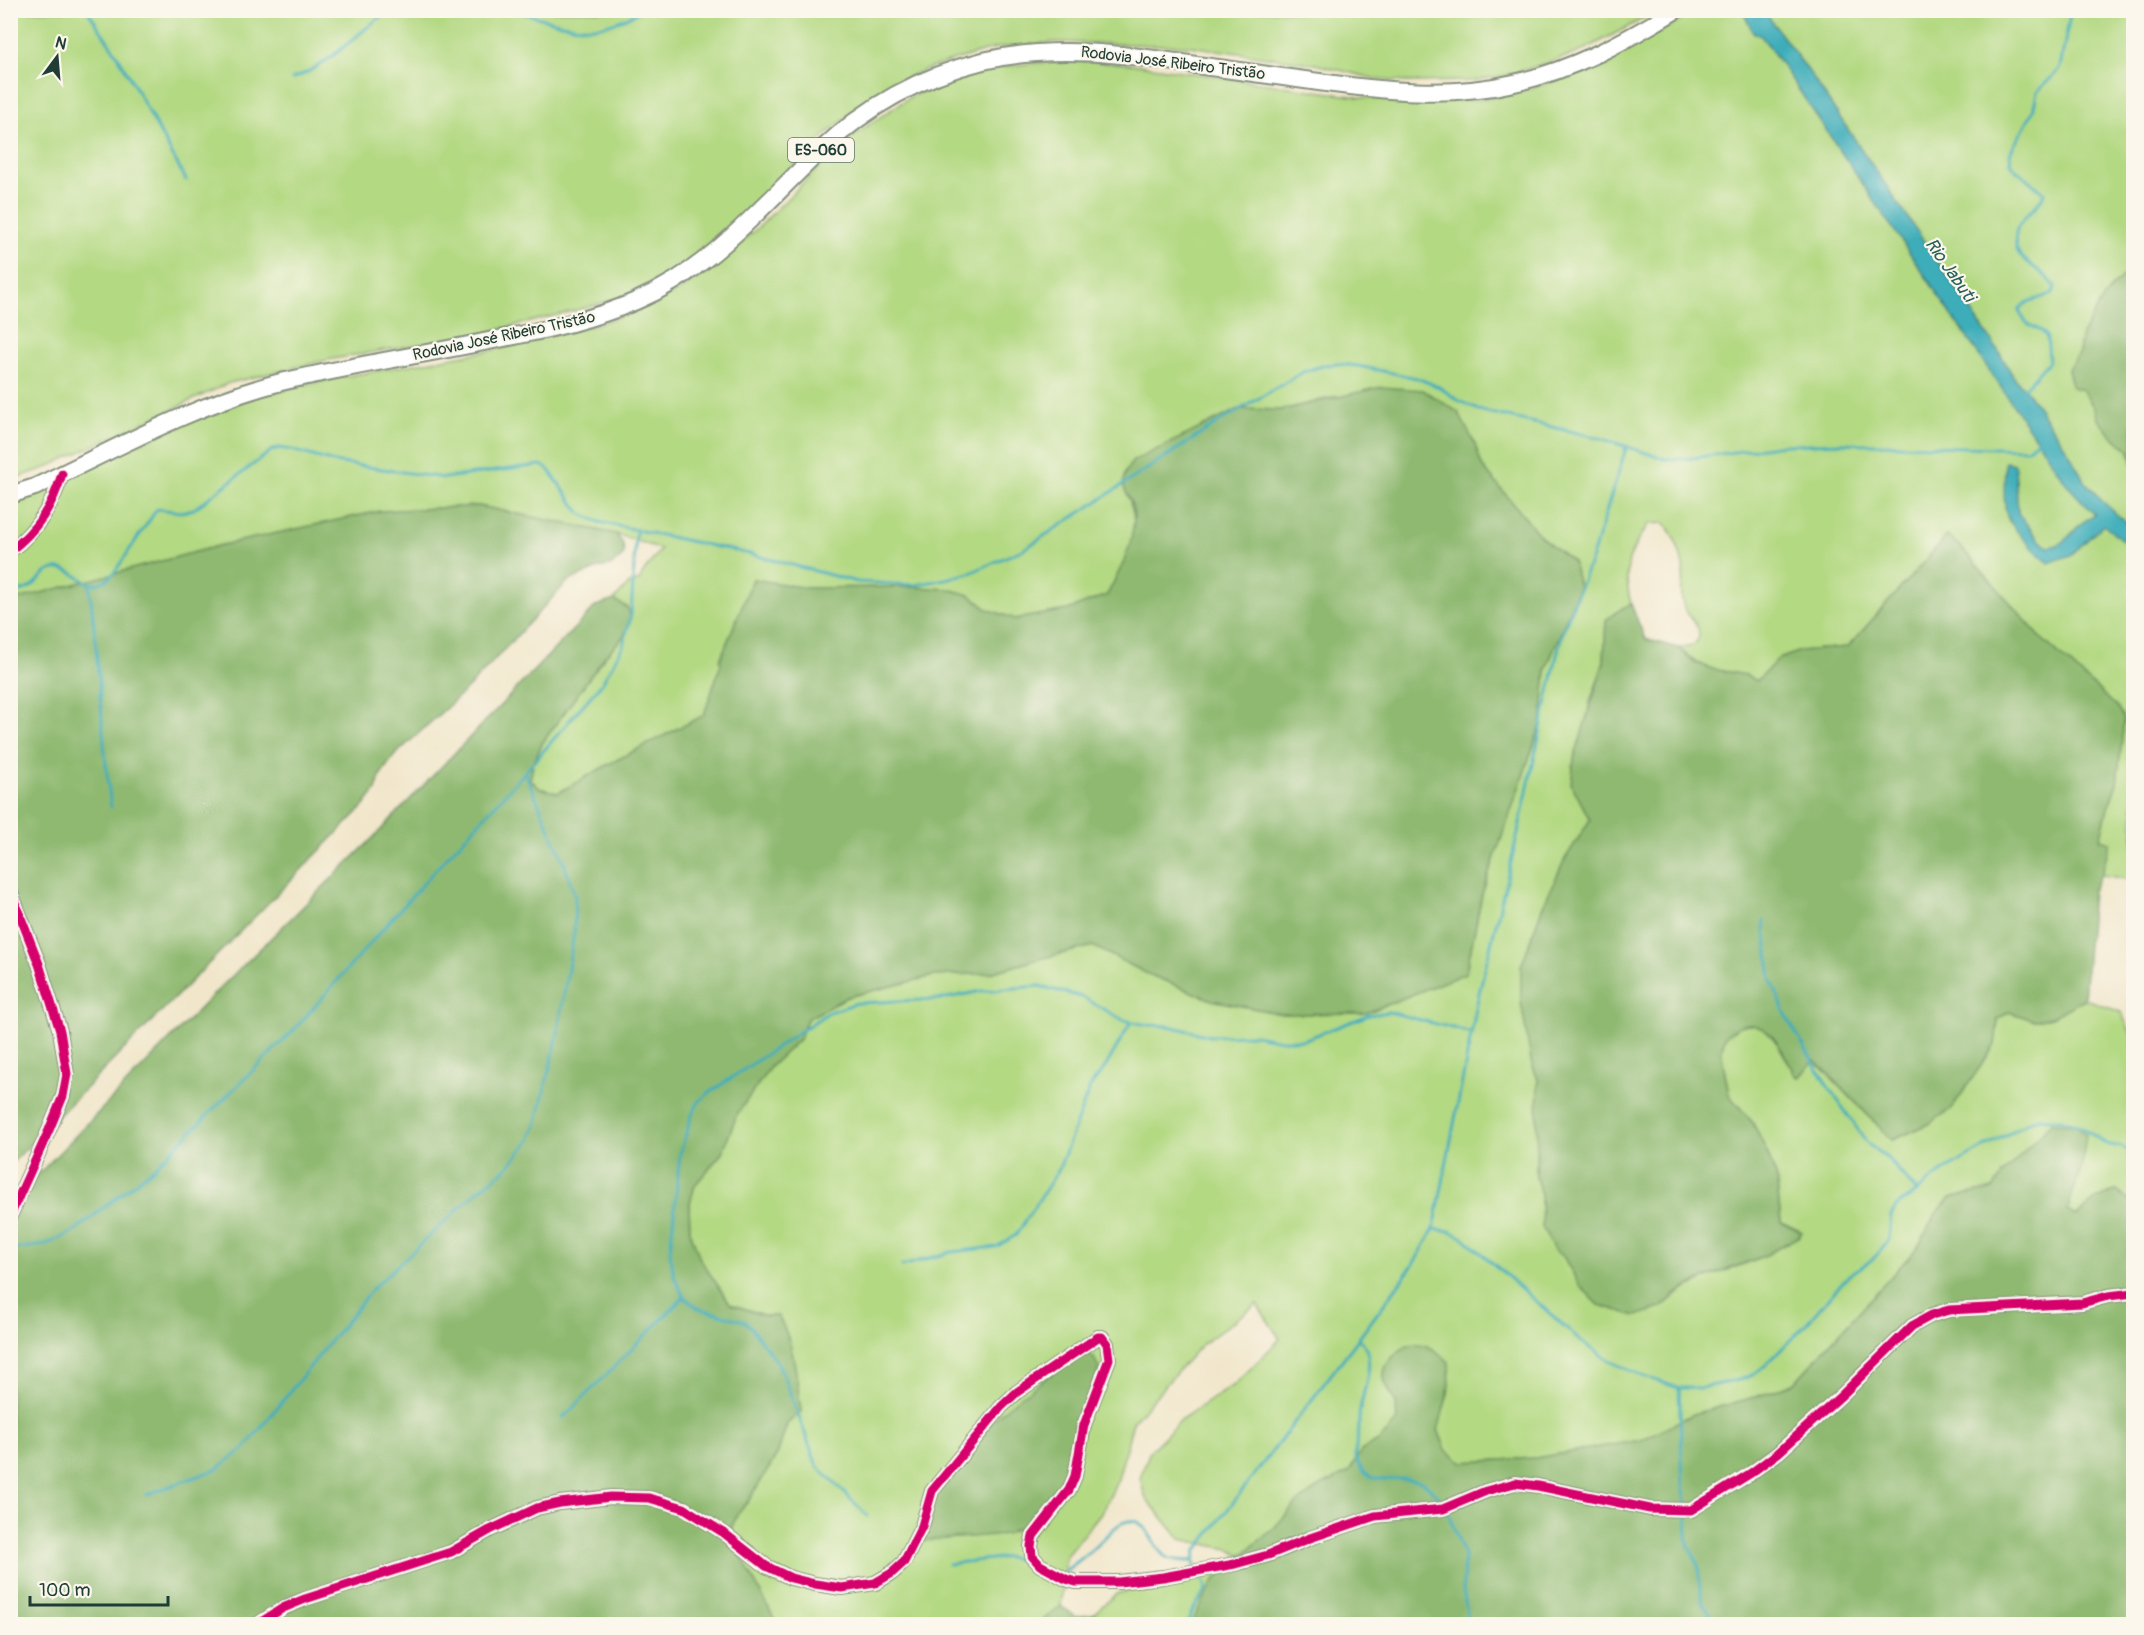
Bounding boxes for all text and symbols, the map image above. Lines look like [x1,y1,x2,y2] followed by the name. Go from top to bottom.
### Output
[27,27,87,87] north arrow
[53,32,69,55] text: N
[1080,42,1267,84] street label: Rodovia José Ribeiro Tristão
[788,138,854,162] road number: ES-060
[1920,234,1982,309] water label: Rio Jabuti
[411,307,597,365] street label: Rodovia José Ribeiro Tristão
[30,1569,168,1607] scale bar
[39,1579,91,1602] text: 100 m

